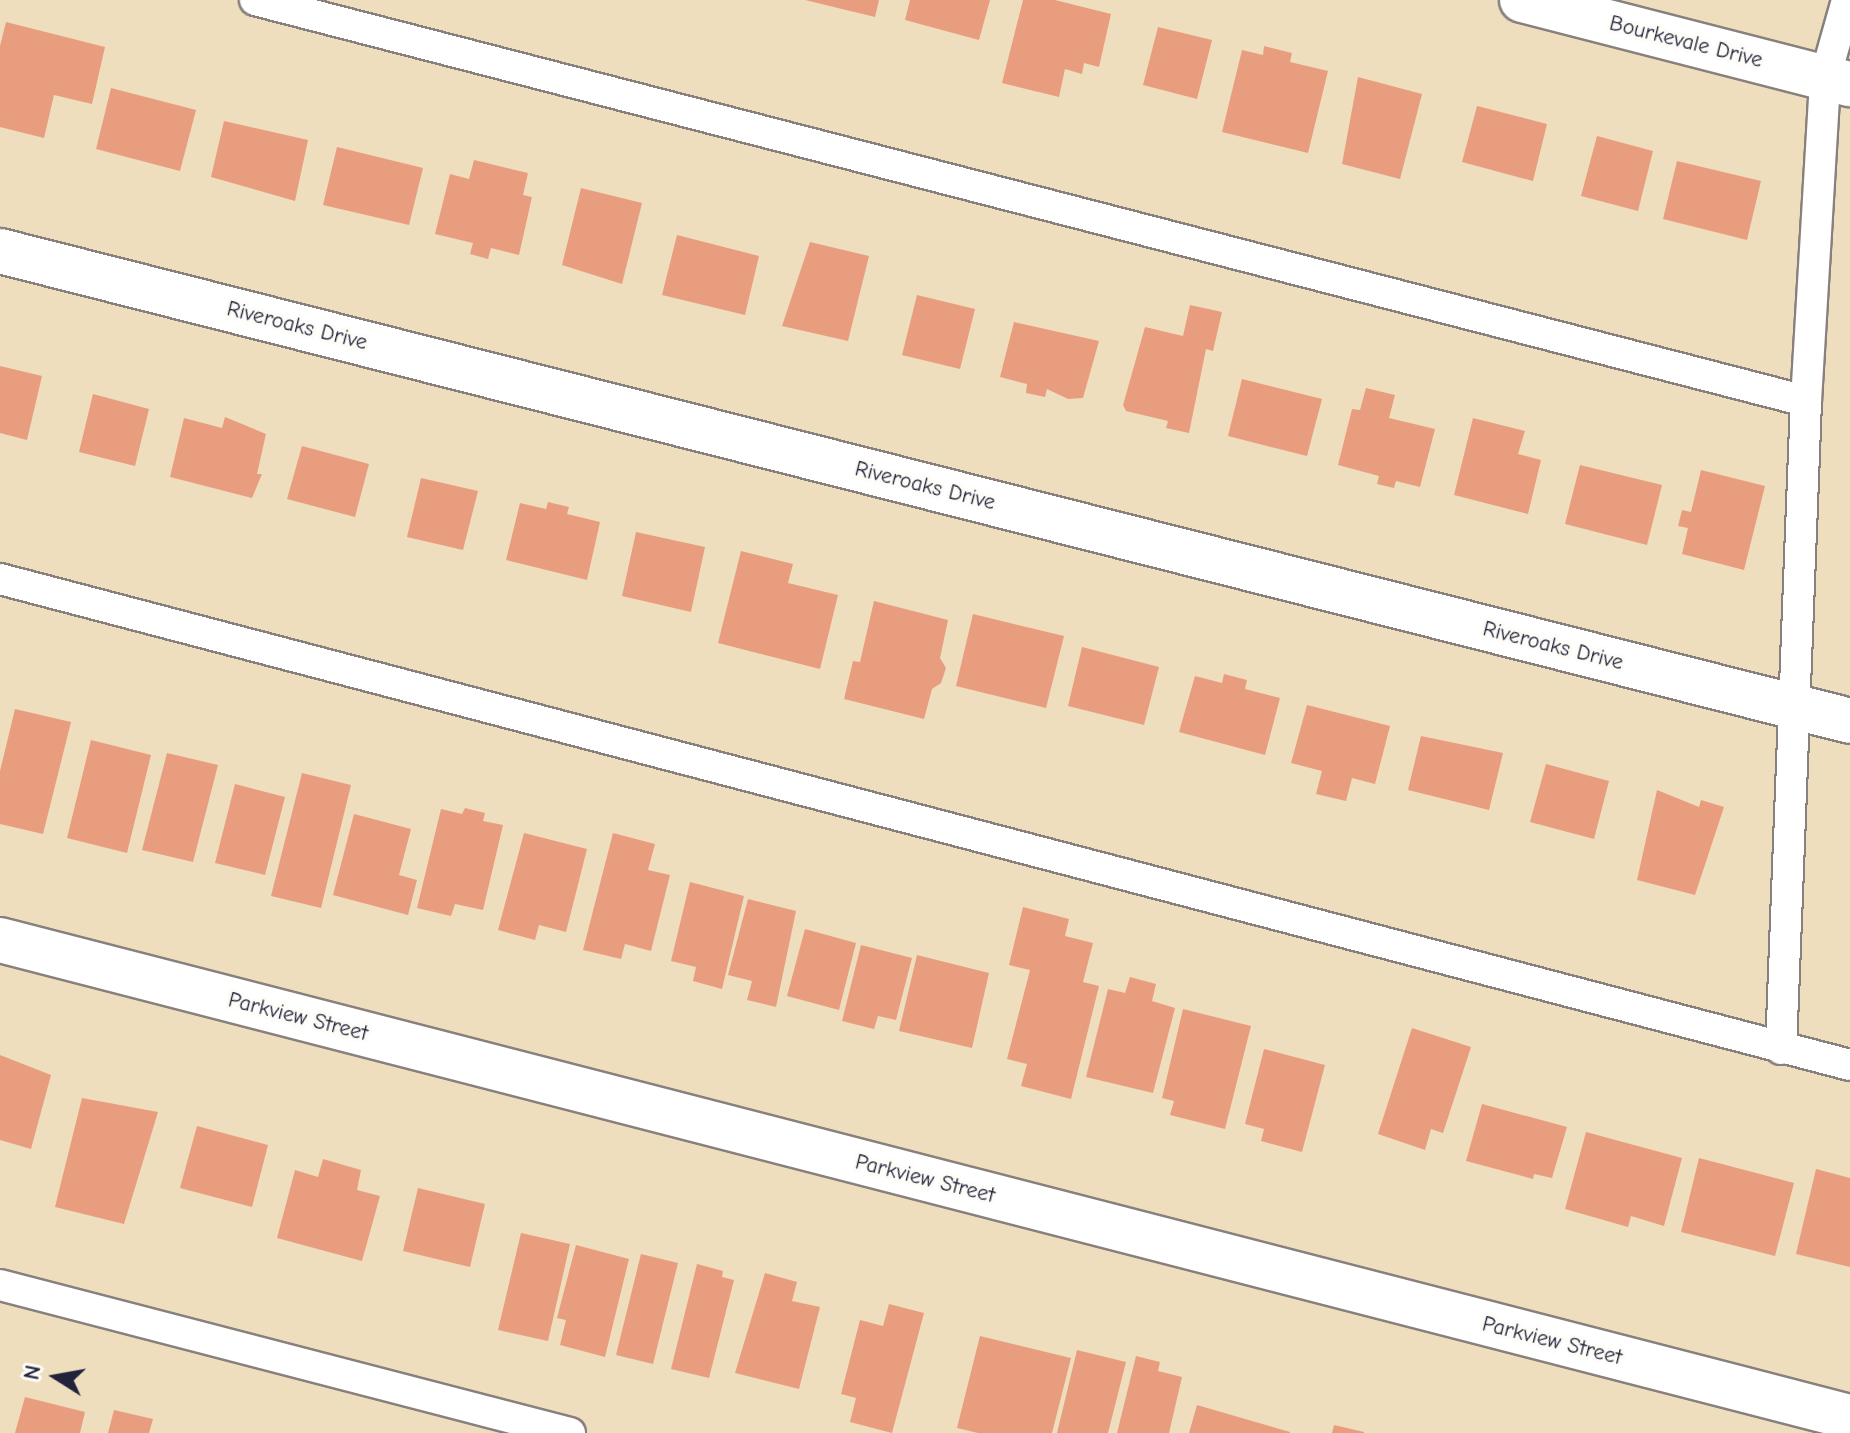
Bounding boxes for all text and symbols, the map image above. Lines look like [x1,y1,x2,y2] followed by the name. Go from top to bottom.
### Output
[1607,10,1765,74] street label: Bourkevale Drive
[224,296,370,356] street label: Riveroaks Drive
[852,456,998,516] street label: Riveroaks Drive
[1480,616,1626,676] street label: Riveroaks Drive
[225,987,371,1047] street label: Parkview Street
[852,1149,998,1209] street label: Parkview Street
[1479,1311,1625,1371] street label: Parkview Street
[16,1337,96,1417] north arrow
[18,1363,47,1382] text: N

